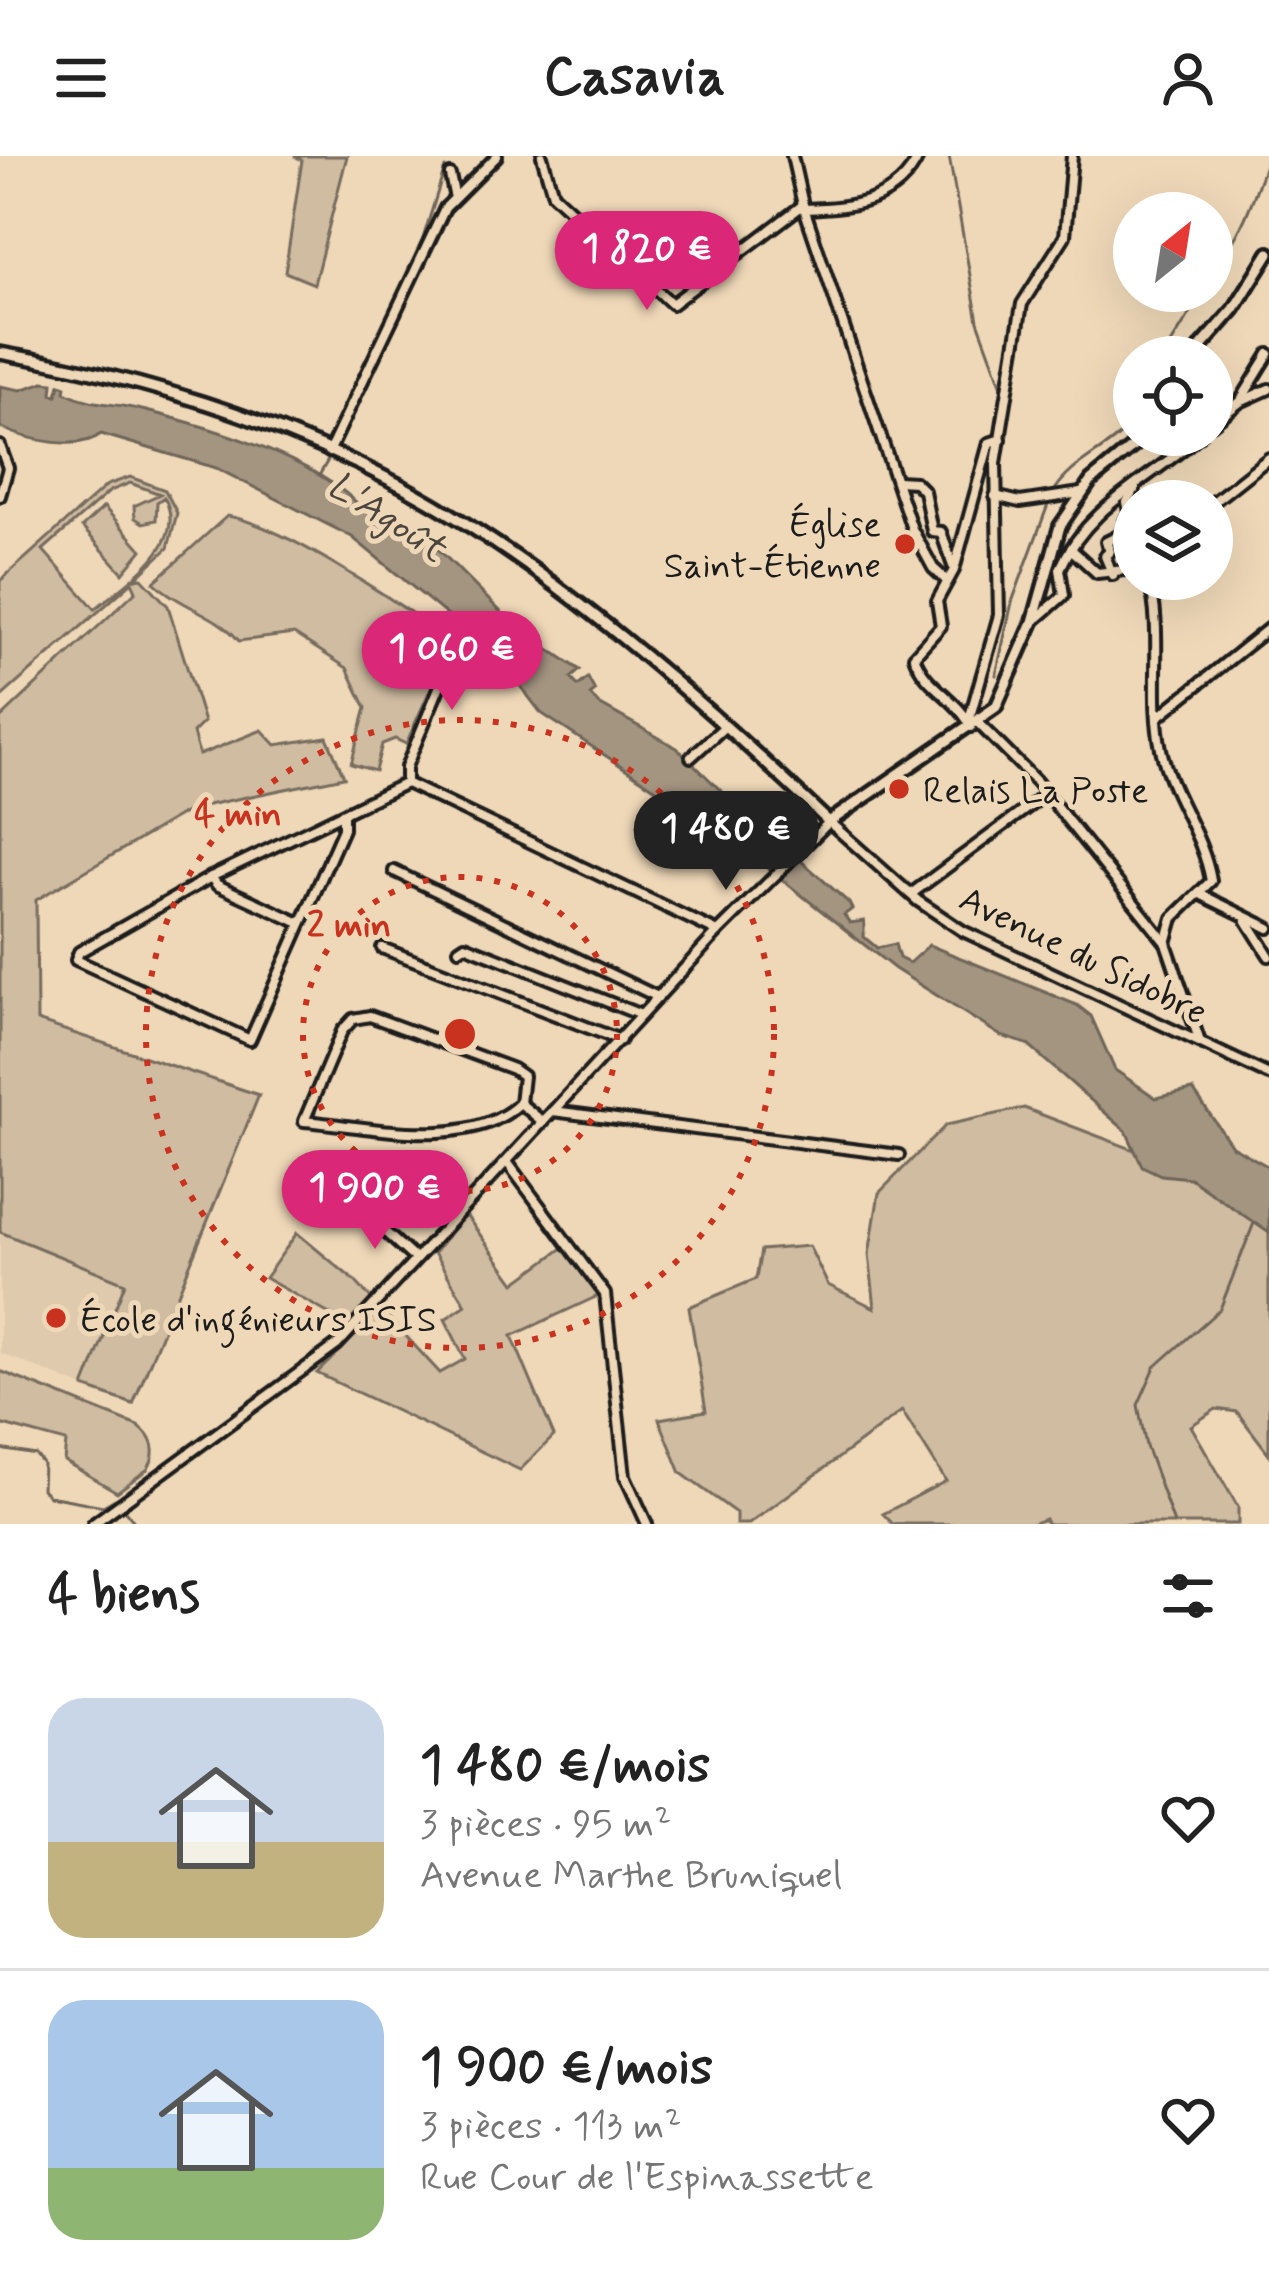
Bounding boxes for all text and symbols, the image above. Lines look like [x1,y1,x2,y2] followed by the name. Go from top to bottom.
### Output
[544,43,725,114] text: Casavia
[48,45,114,111] icon: menu
[1155,45,1221,111] icon: person
[1113,192,1233,312] north arrow
[1113,192,1233,600] map controls
[536,211,758,313] pin: 1 820 €
[582,224,712,275] text: 1 820 €
[1113,336,1233,456] button: locate
[317,461,457,576] water label: L'Agoût
[1113,480,1233,600] button: layers
[664,502,881,591] place label: Église Saint-Étienne
[892,531,918,557] marker: Église Saint-Étienne
[341,611,563,713] pin: 1 060 €
[389,624,515,675] text: 1 060 €
[923,769,1149,816] place label: Relais La Poste
[886,776,912,802] marker: Relais La Poste
[615,791,837,893] pin: 1 480 €
[194,792,282,839] text: 4 min
[661,804,791,855] text: 1 480 €
[951,877,1214,1037] street label: Avenue du Sidobre
[307,903,391,950] text: 2 min
[439,1013,481,1055] centre of rings
[264,1150,486,1252] pin: 1 900 €
[309,1163,441,1214] text: 1 900 €
[80,1297,437,1348] place label: École d'ingénieurs ISIS
[43,1305,69,1331] marker: École d'ingénieurs ISIS
[48,1563,200,1629] text: 4 biens
[1155,1563,1221,1629] icon: filters
[420,1734,710,1800] text: 1 480 €/mois
[144,1746,288,1890] icon: home
[1155,1785,1221,1851] icon: heart
[420,1800,671,1851] text: 3 pièces · 95 m²
[420,1851,842,1902] text: Avenue Marthe Bruniquel
[420,2036,713,2102] text: 1 900 €/mois
[144,2048,288,2192] icon: home
[1155,2087,1221,2153] icon: heart
[420,2102,682,2153] text: 3 pièces · 113 m²
[420,2153,874,2204] text: Rue Cour de l'Espinassette

